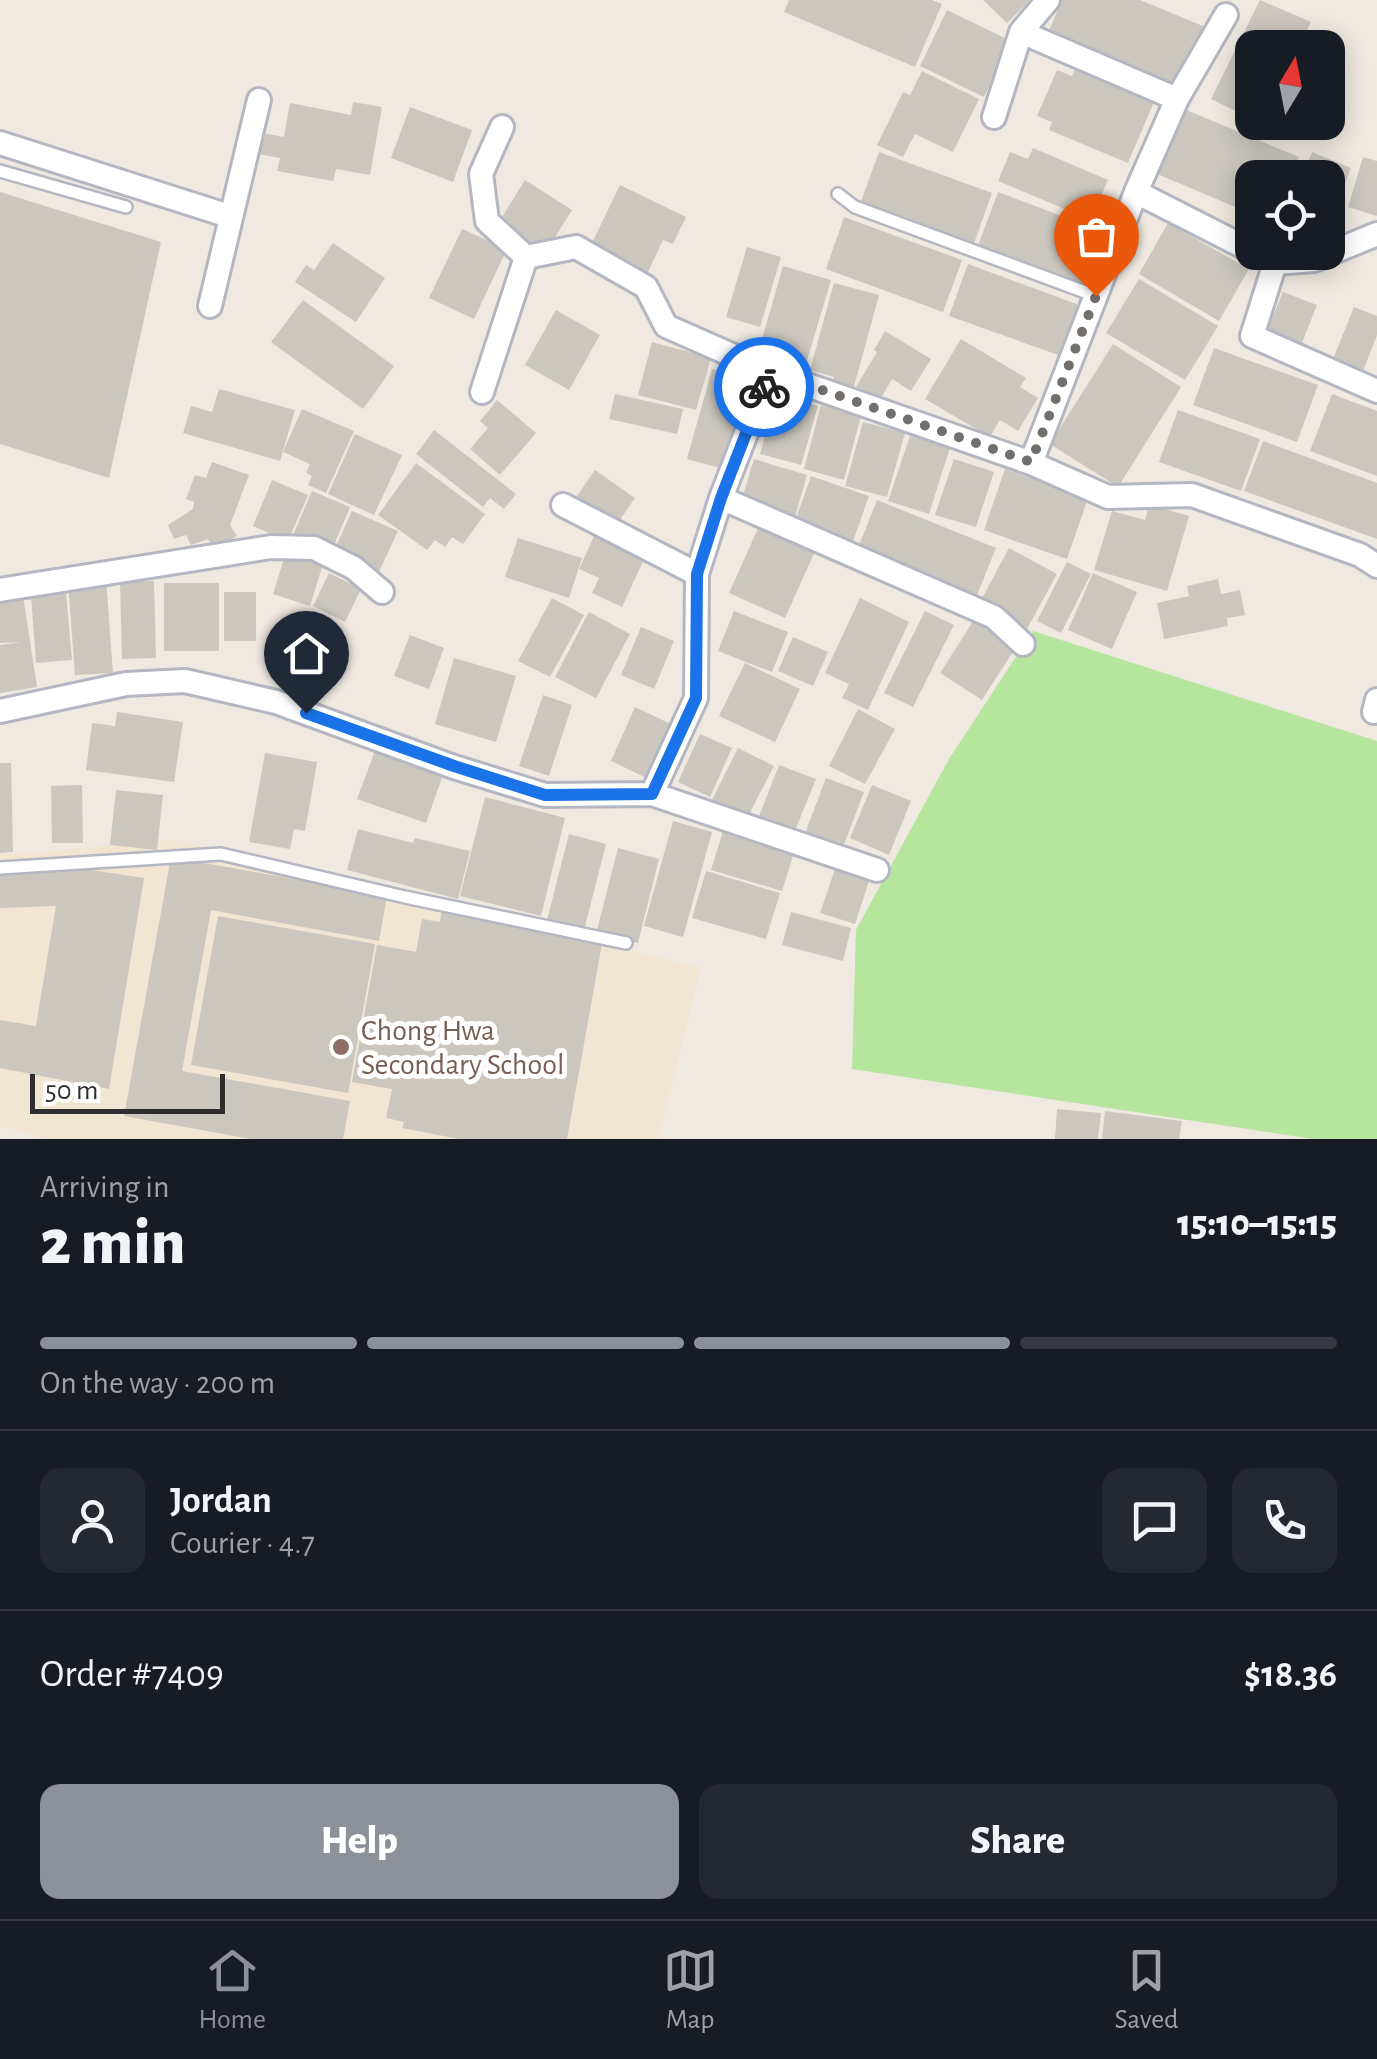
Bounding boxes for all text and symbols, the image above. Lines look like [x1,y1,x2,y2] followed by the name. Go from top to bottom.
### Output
[1235,30,1345,140] north arrow
[1235,30,1345,270] map controls
[1235,160,1345,270] button: locate
[1054,194,1139,297] pin
[1069,209,1124,264] icon: bag
[714,337,814,437] courier
[737,360,792,415] icon: bike
[264,611,349,714] pin
[279,626,334,681] icon: home
[361,1016,564,1080] place label: Chong Hwa Secondary School
[330,1036,352,1058] marker: Chong Hwa Secondary School
[30,1069,225,1114] scale bar
[45,1077,99,1105] text: 50 m
[40,1171,169,1203] text: Arriving in
[1177,1205,1337,1243] text: 15:10–15:15
[40,1211,186,1276] text: 2 min
[40,1367,275,1399] text: On the way · 200 m
[40,1468,145,1573] button: person
[1102,1468,1207,1573] button: chat
[1232,1468,1337,1573] button: phone
[170,1482,272,1520] text: Jordan
[170,1527,315,1559] text: Courier · 4.7
[40,1656,224,1694] text: Order #7409
[1244,1656,1337,1694] text: $18.36
[40,1784,679,1899] button: Help
[699,1784,1337,1899] button: Share
[198,1943,266,2037] tab: Home
[663,1943,718,2037] tab: Map
[1114,1943,1179,2037] tab: Saved

